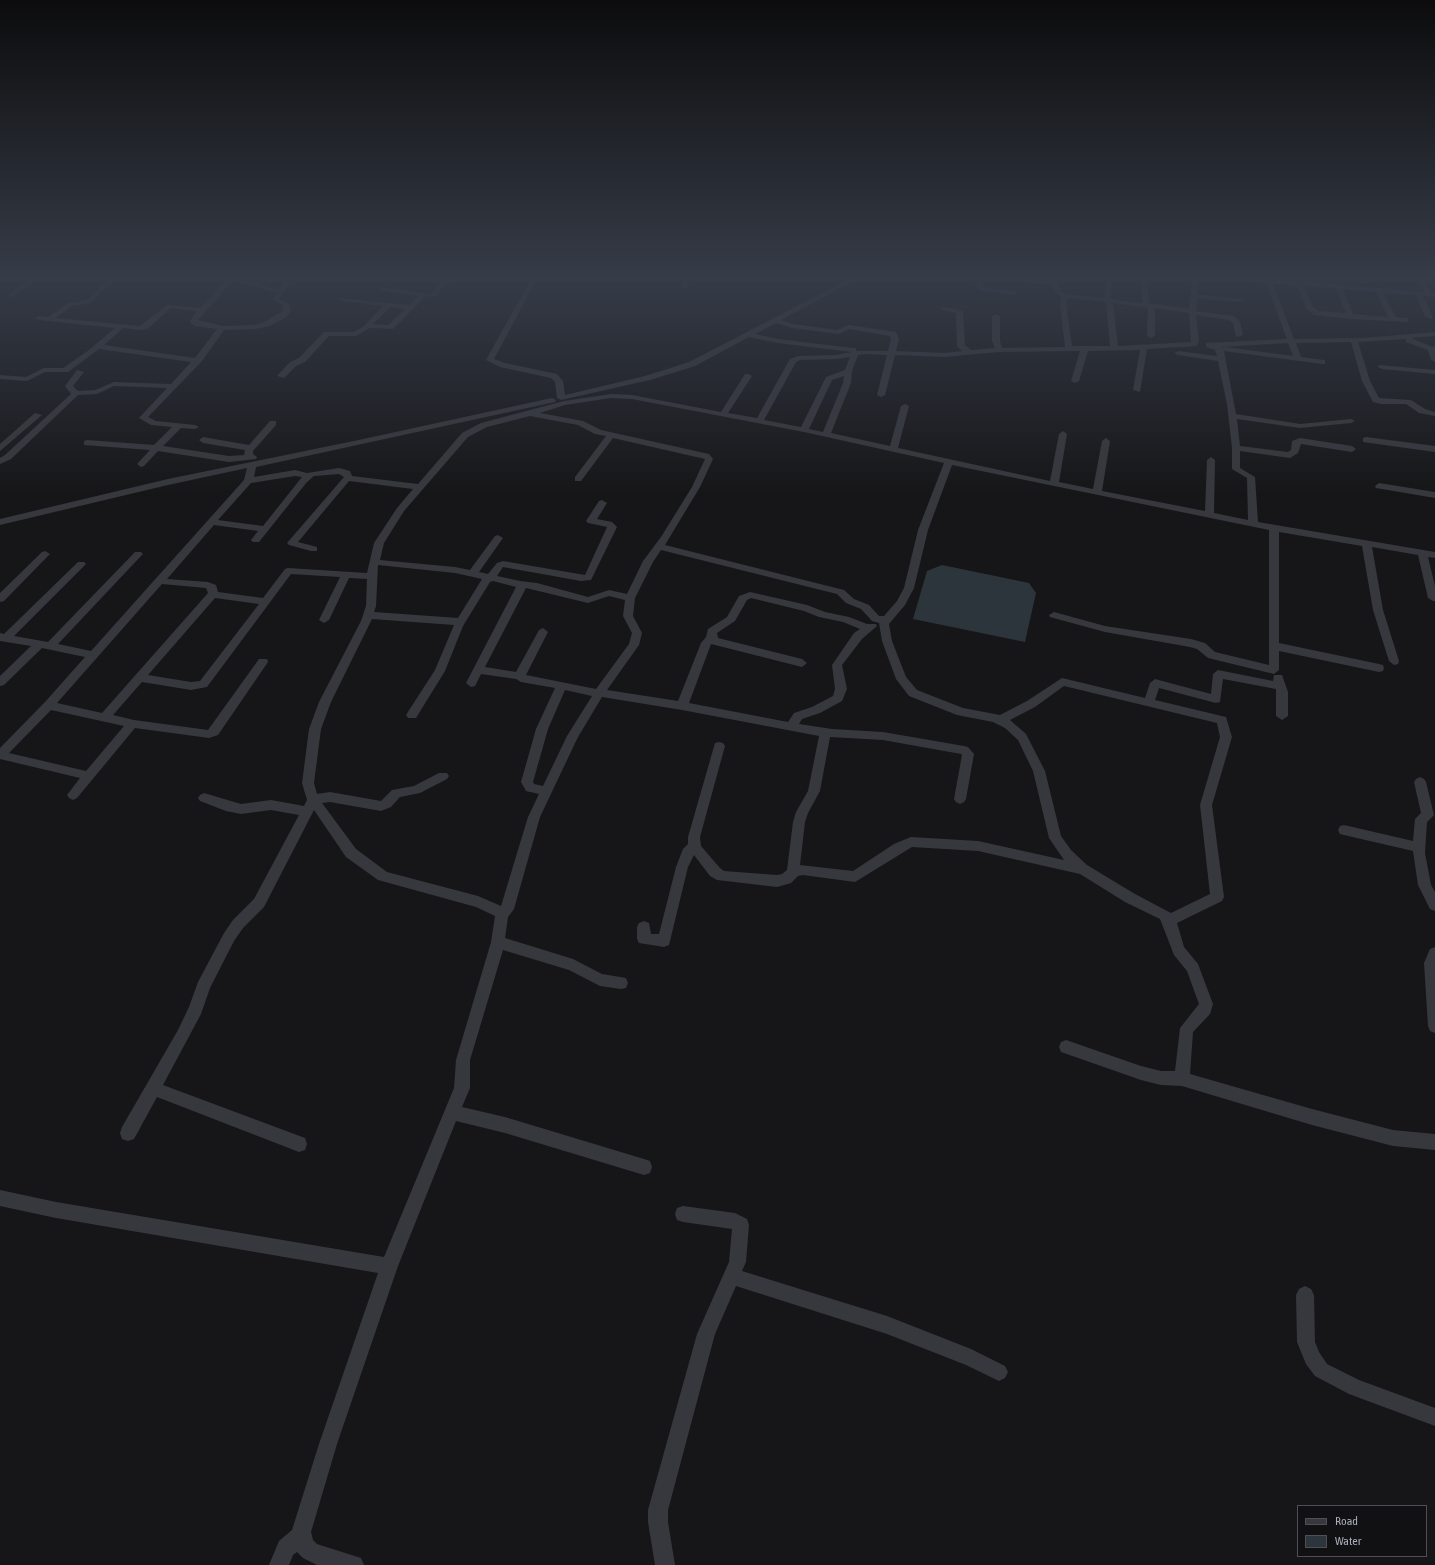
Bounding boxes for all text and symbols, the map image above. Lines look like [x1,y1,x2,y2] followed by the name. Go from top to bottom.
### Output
[1297,1505,1427,1557] legend
[1335,1514,1358,1528] text: Road
[1335,1534,1361,1548] text: Water

